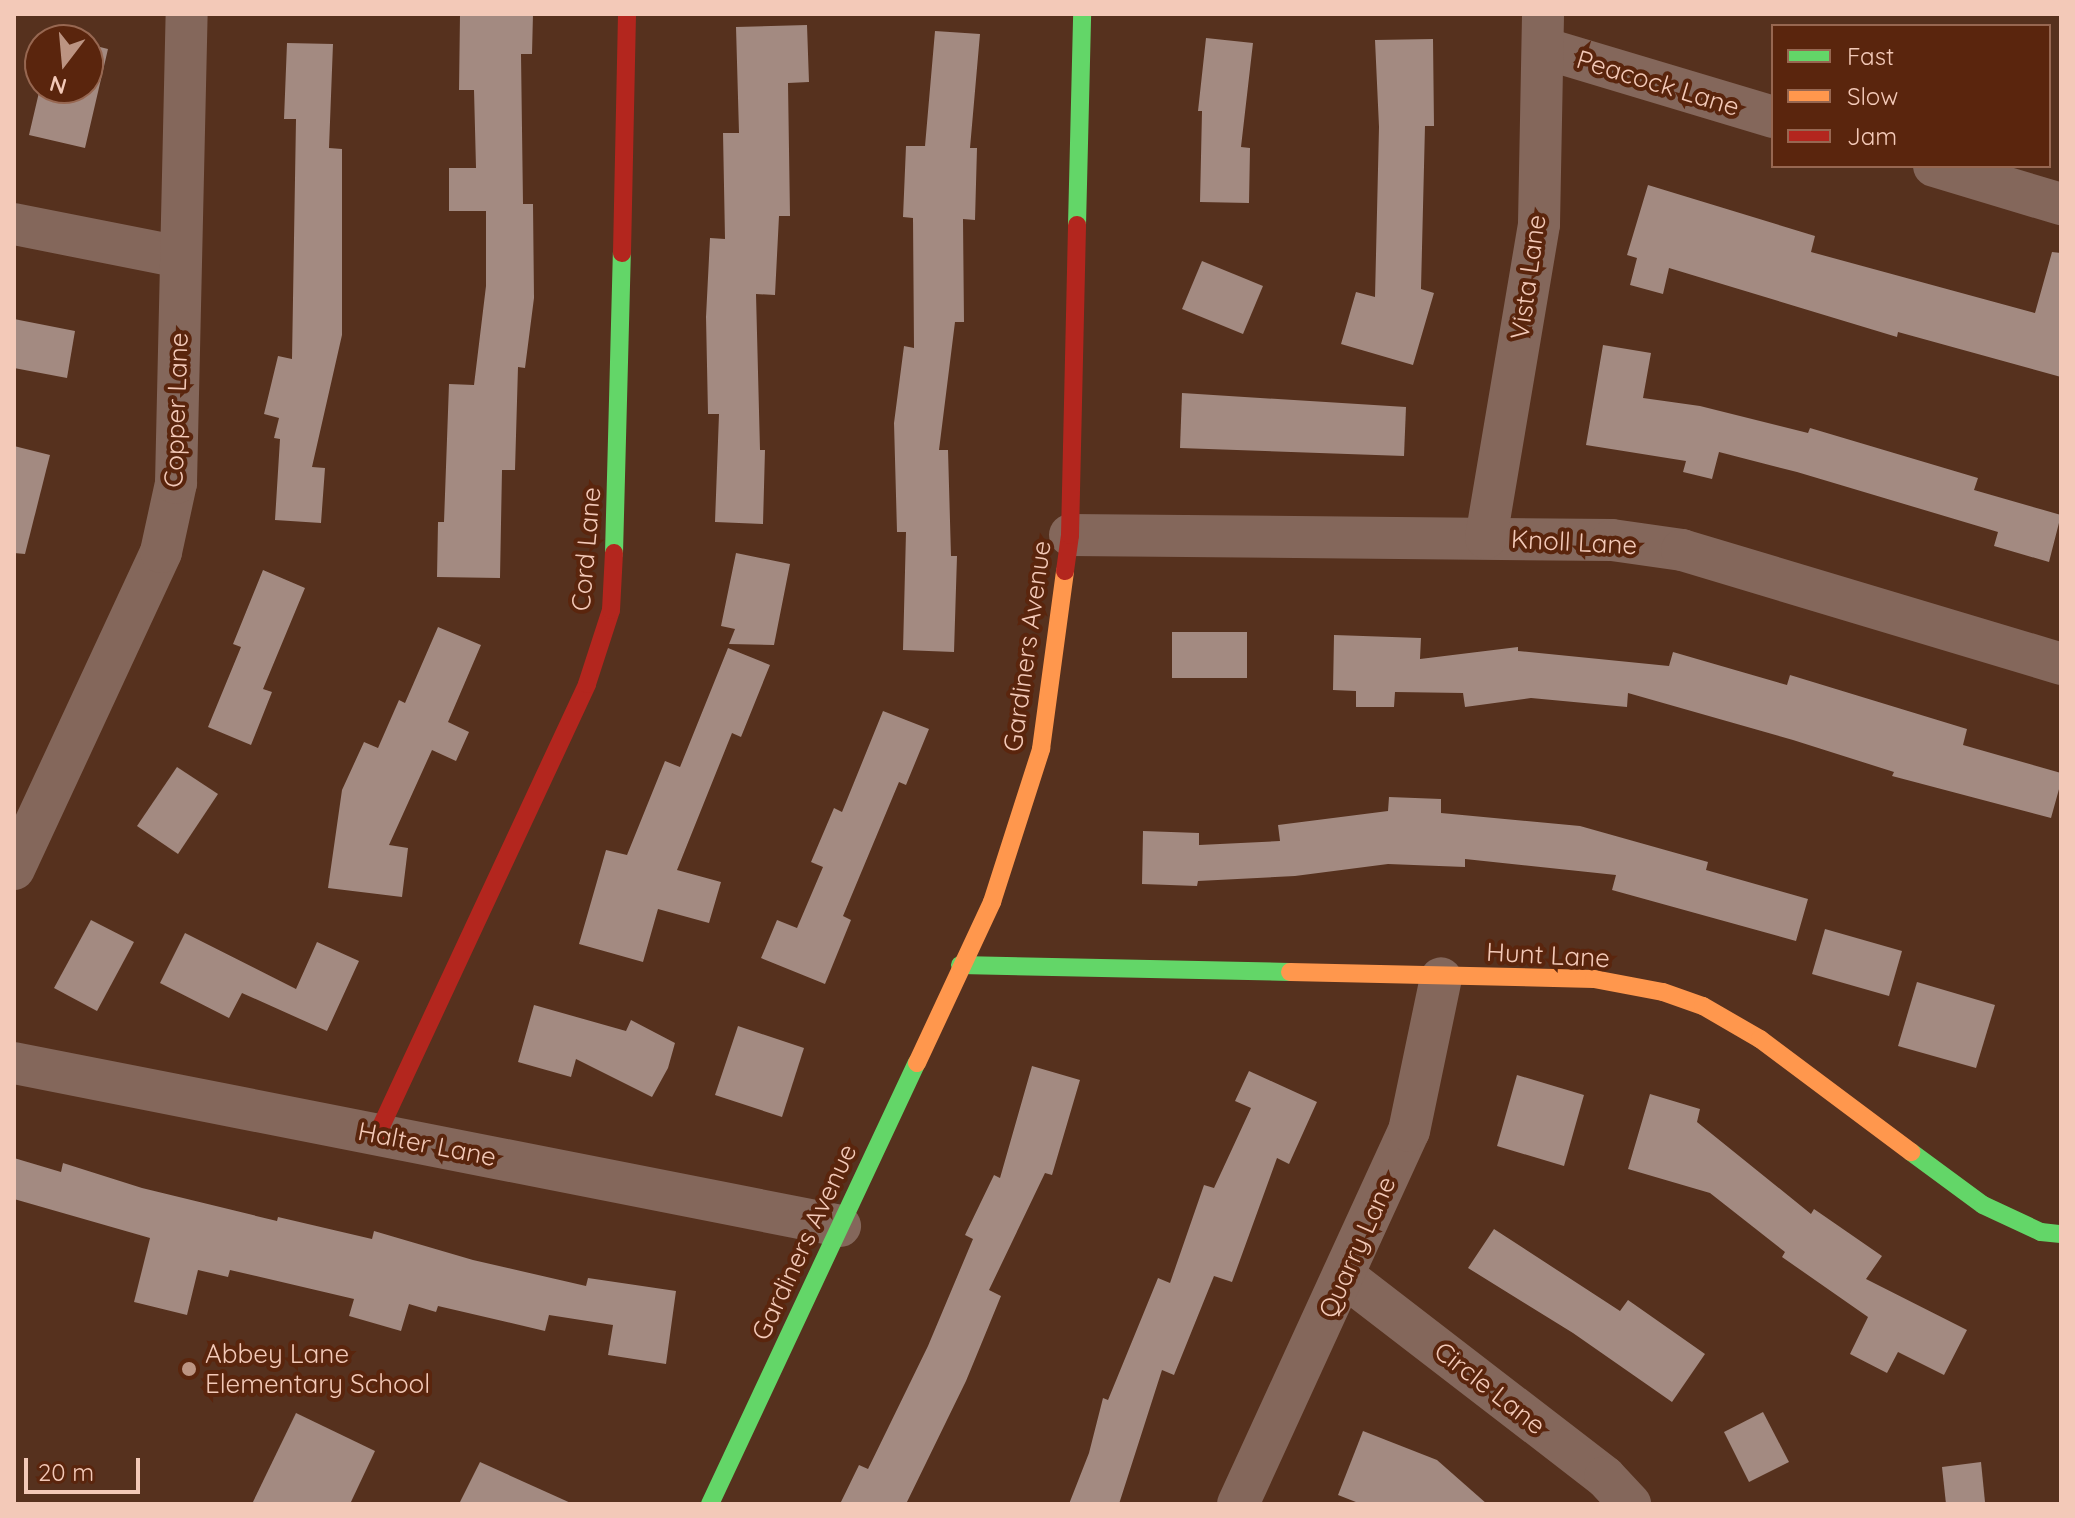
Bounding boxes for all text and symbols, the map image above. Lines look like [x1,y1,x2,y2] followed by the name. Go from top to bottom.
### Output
[24,24,104,104] north arrow
[1771,24,2051,168] legend
[1847,41,1894,71] text: Fast
[1573,43,1743,123] street label: Peacock Lane
[46,69,70,101] text: N
[1847,81,1898,111] text: Slow
[1847,121,1897,151] text: Jam
[1504,212,1552,342] street label: Vista Lane
[158,332,194,488] street label: Copper Lane
[565,486,607,612] street label: Cord Lane
[1510,523,1638,561] street label: Knoll Lane
[997,538,1057,754] street label: Gardiners Avenue
[1485,936,1611,974] street label: Hunt Lane
[355,1115,499,1173] street label: Halter Lane
[745,1139,863,1345] street label: Gardiners Avenue
[1312,1171,1402,1323] street label: Quarry Lane
[1428,1335,1552,1441] street label: Circle Lane
[205,1338,430,1400] place label: Abbey Lane Elementary School
[180,1360,198,1378] marker: Abbey Lane Elementary School
[28,1442,144,1492] scale bar
[38,1457,94,1487] text: 20 m

